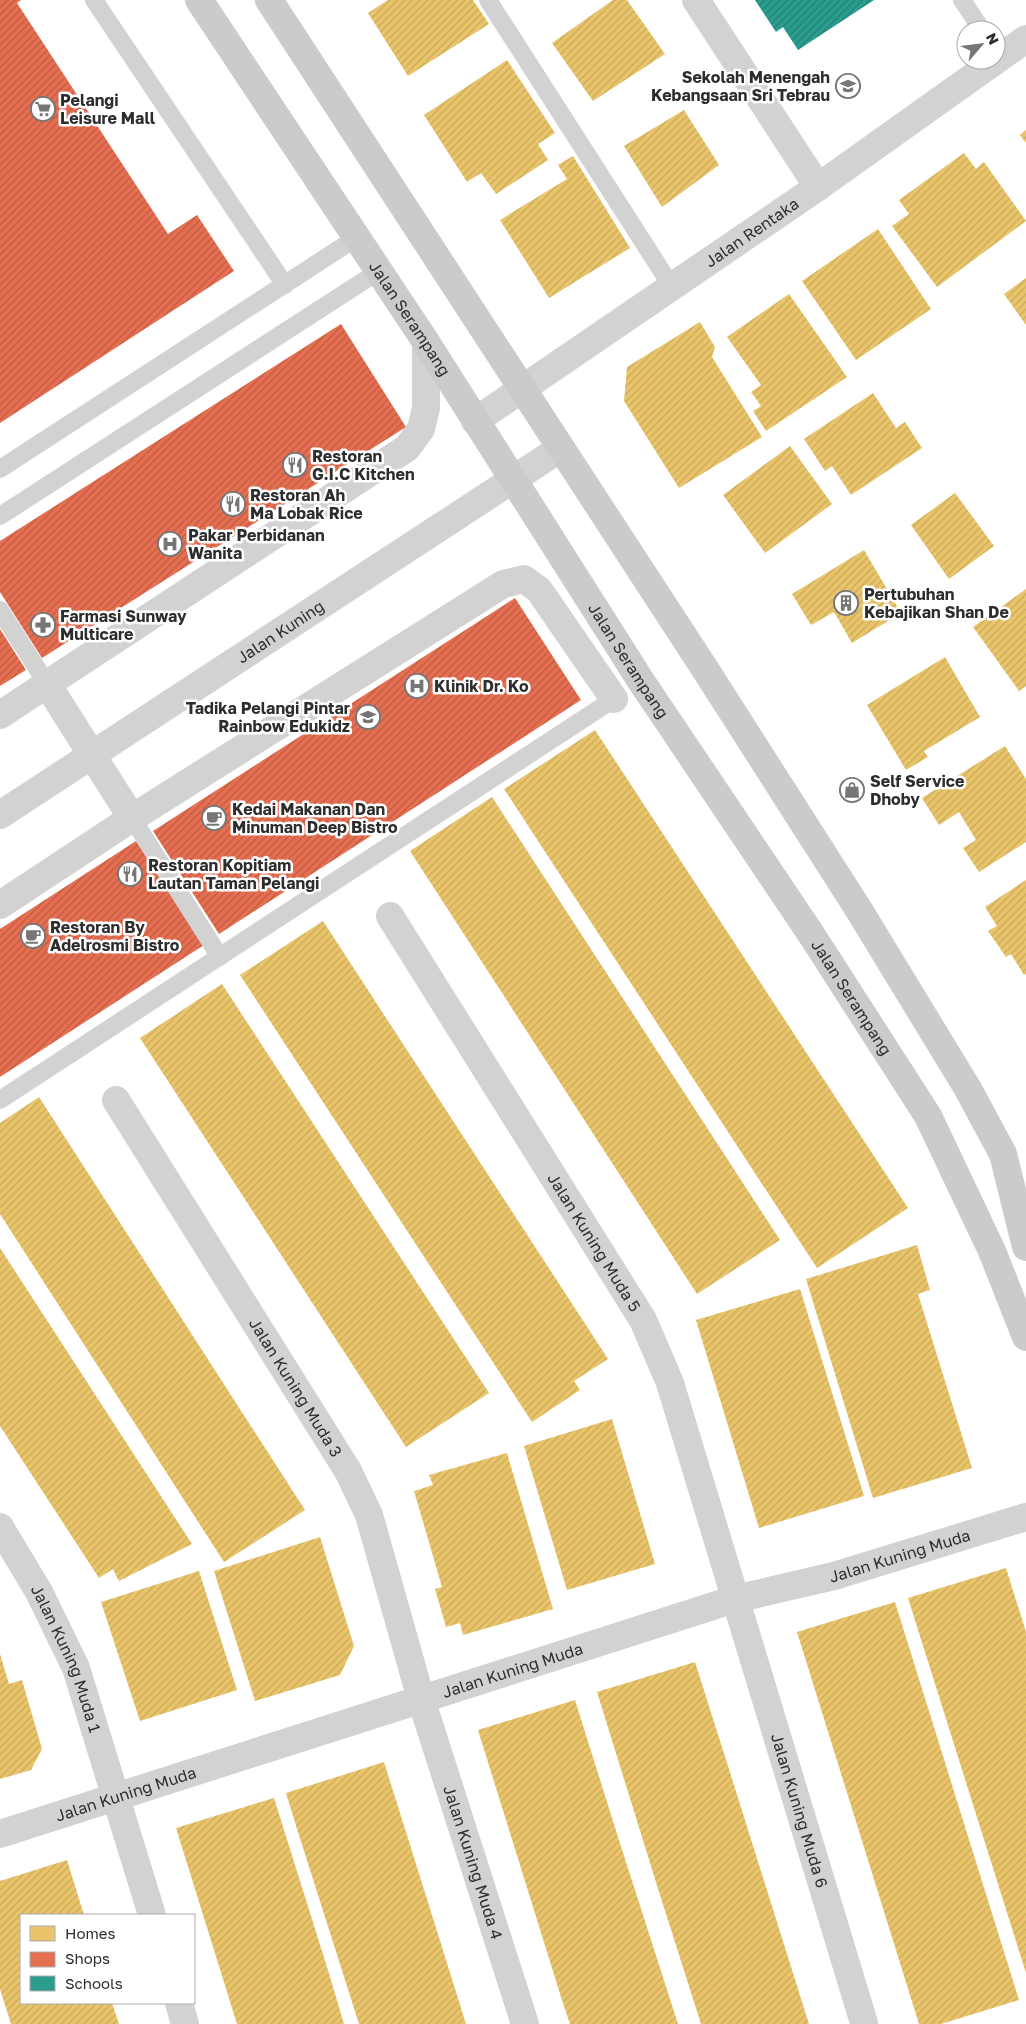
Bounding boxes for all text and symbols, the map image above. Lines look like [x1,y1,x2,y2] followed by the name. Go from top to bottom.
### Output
[956,20,1006,70] north arrow
[983,30,1003,47] text: N
[651,67,830,105] place label: Sekolah Menengah Kebangsaan Sri Tebrau
[835,73,861,99] school or university icon: Sekolah Menengah Kebangsaan Sri Tebrau
[60,90,156,128] place label: Pelangi Leisure Mall
[30,96,56,122] supermarket icon: Pelangi Leisure Mall
[701,193,802,271] street label: Jalan Rentaka
[365,257,455,380] street label: Jalan Serampang
[312,446,415,484] place label: Restoran G.I.C Kitchen
[282,452,308,478] restaurant icon: Restoran G.I.C Kitchen
[250,485,363,523] place label: Restoran Ah Ma Lobak Rice
[220,491,246,517] restaurant icon: Restoran Ah Ma Lobak Rice
[188,525,325,563] place label: Pakar Perbidanan Wanita
[157,531,183,557] hospital icon: Pakar Perbidanan Wanita
[864,584,1009,622] place label: Pertubuhan Kebajikan Shan De
[833,590,859,616] building icon: Pertubuhan Kebajikan Shan De
[233,596,328,667] street label: Jalan Kuning
[584,599,673,722] street label: Jalan Serampang
[60,606,187,644] place label: Farmasi Sunway Multicare
[30,612,56,638] pharmacy icon: Farmasi Sunway Multicare
[404,673,430,699] hospital icon: Klinik Dr. Ko
[434,676,529,696] place label: Klinik Dr. Ko
[186,698,350,736] place label: Tadika Pelangi Pintar Rainbow Edukidz
[355,704,381,730] school or university icon: Tadika Pelangi Pintar Rainbow Edukidz
[870,771,965,809] place label: Self Service Dhoby
[839,777,865,803] shop icon: Self Service Dhoby
[232,799,398,837] place label: Kedai Makanan Dan Minuman Deep Bistro
[201,805,227,831] cafe icon: Kedai Makanan Dan Minuman Deep Bistro
[148,855,319,893] place label: Restoran Kopitiam Lautan Taman Pelangi
[117,861,143,887] restaurant icon: Restoran Kopitiam Lautan Taman Pelangi
[50,917,180,955] place label: Restoran By Adelrosmi Bistro
[20,923,46,949] cafe icon: Restoran By Adelrosmi Bistro
[807,936,896,1059] street label: Jalan Serampang
[543,1169,645,1315] street label: Jalan Kuning Muda 5
[245,1314,347,1461] street label: Jalan Kuning Muda 3
[827,1525,973,1587] street label: Jalan Kuning Muda
[27,1581,105,1735] street label: Jalan Kuning Muda 1
[440,1638,585,1702] street label: Jalan Kuning Muda
[767,1731,832,1890] street label: Jalan Kuning Muda 6
[53,1762,199,1826] street label: Jalan Kuning Muda
[439,1783,507,1942] street label: Jalan Kuning Muda 4
[20,1914,195,2004] legend
[65,1924,115,1942] text: Homes
[65,1949,110,1967] text: Shops
[65,1974,123,1992] text: Schools

